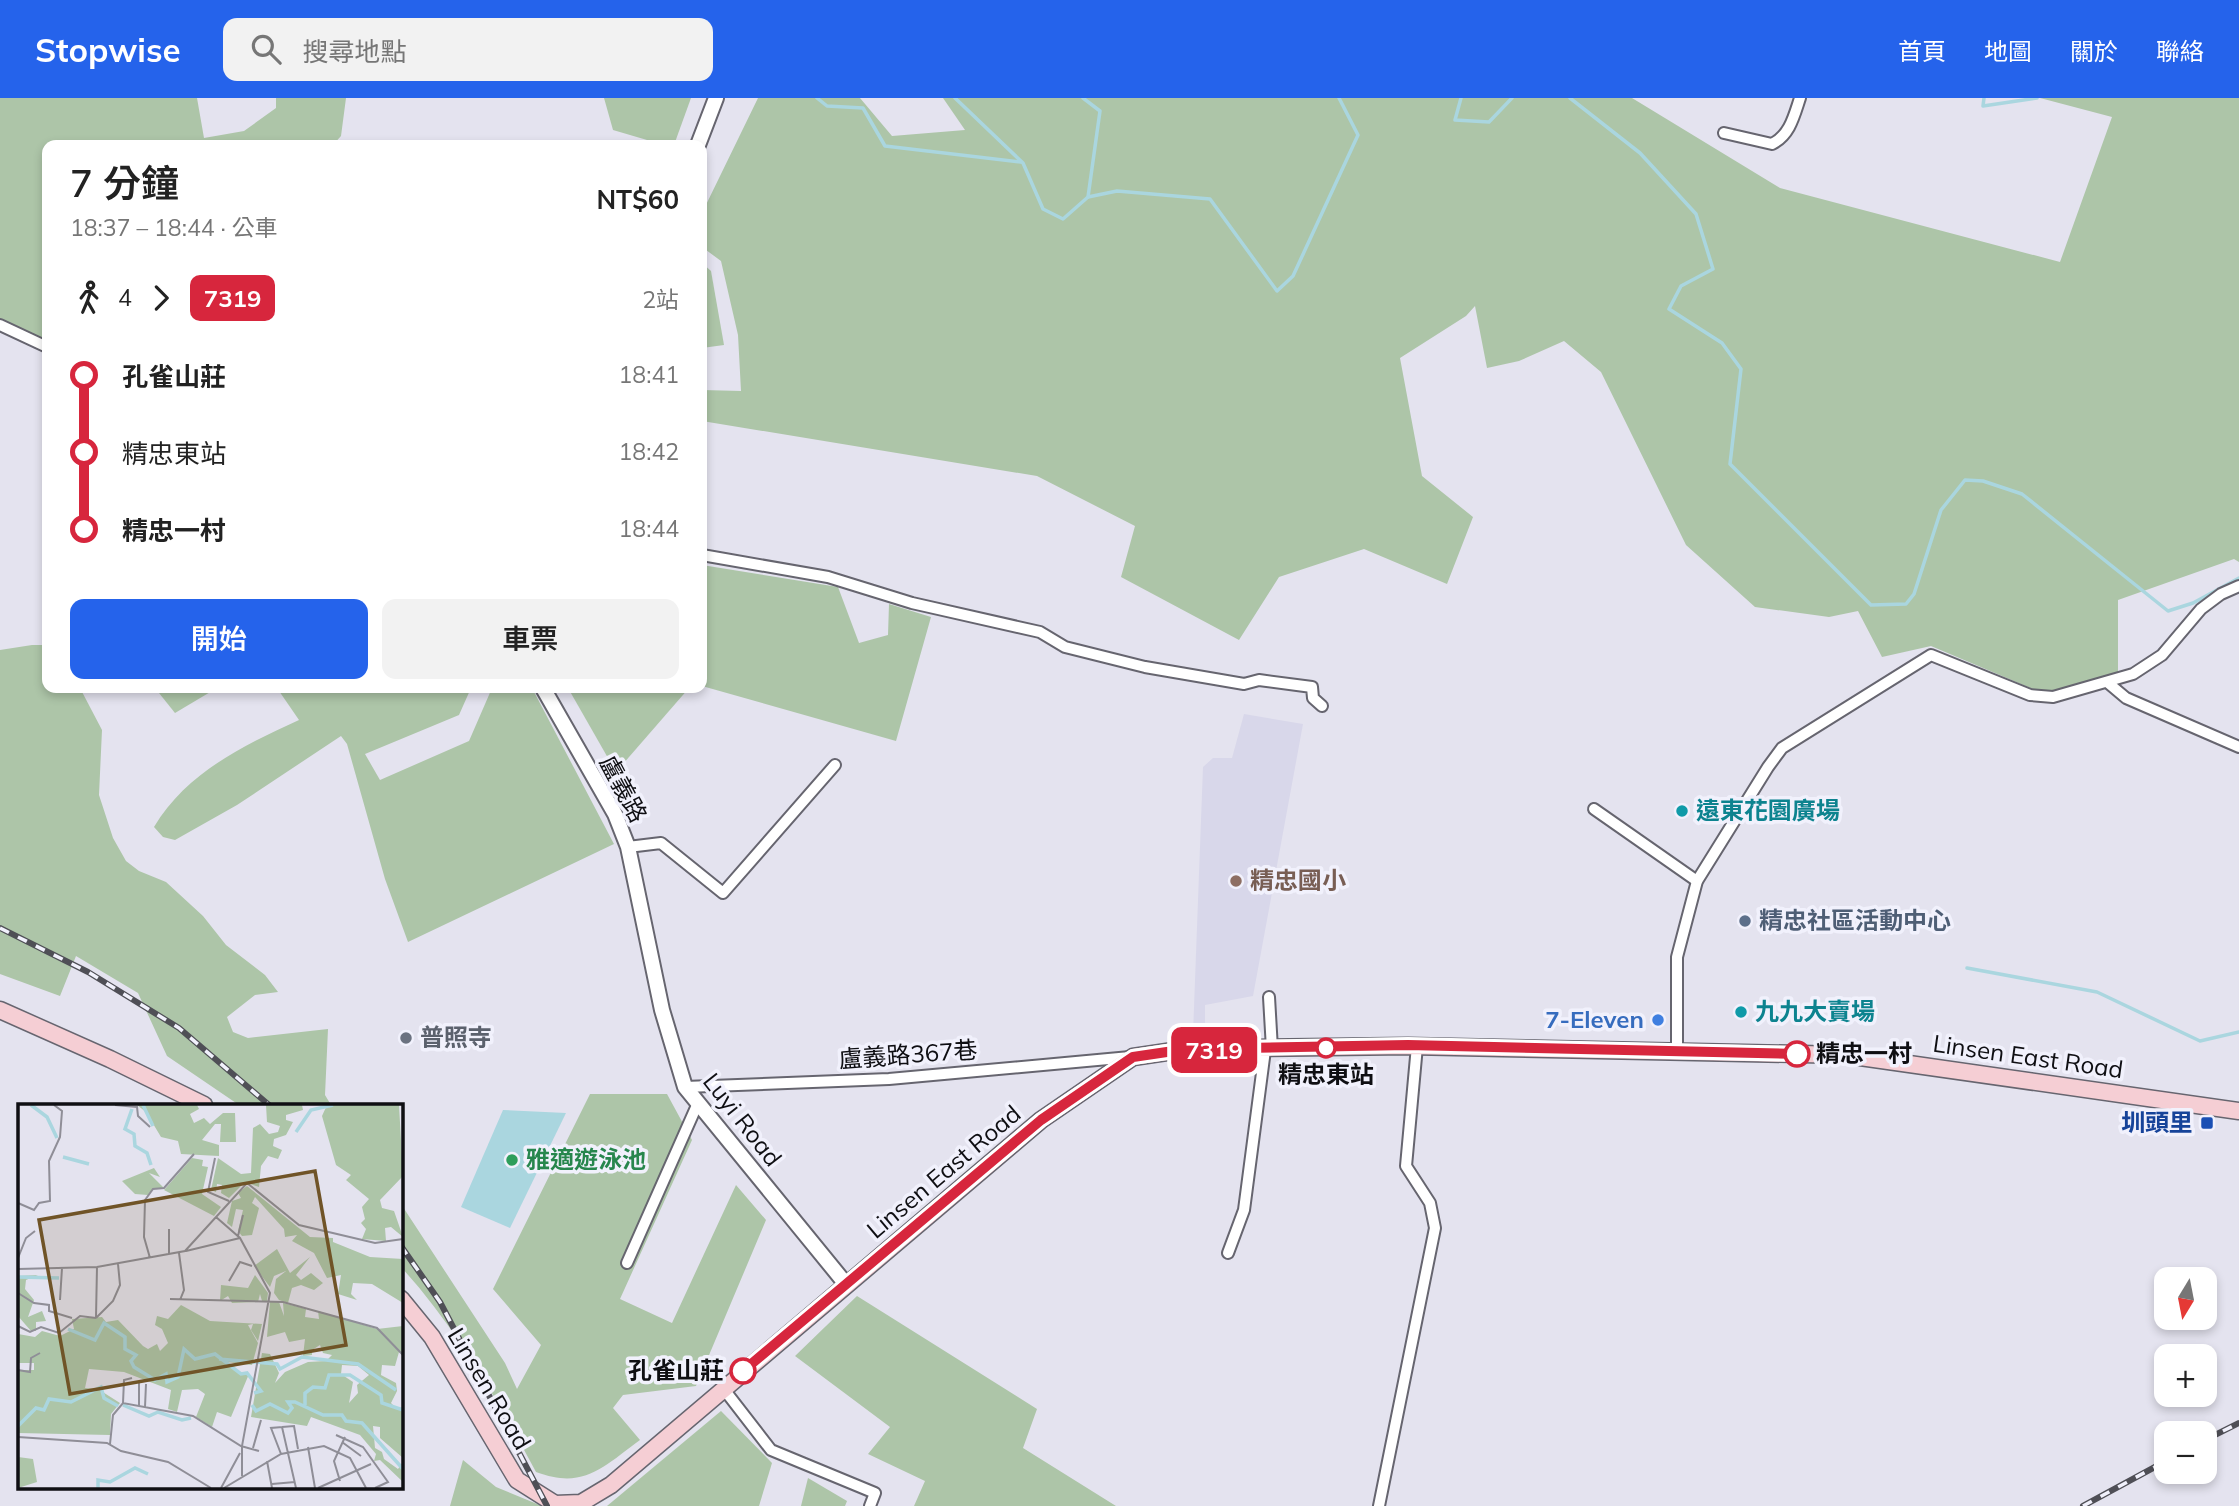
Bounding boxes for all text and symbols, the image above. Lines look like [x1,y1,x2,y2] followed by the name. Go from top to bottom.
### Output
[223,18,713,81] search box
[35,29,181,70] text: Stopwise
[247,30,285,68] icon: search
[303,35,407,68] text: 搜尋地點
[1898,36,1946,66] text: 首頁
[1984,36,2032,66] text: 地圖
[2070,36,2118,66] text: 關於
[2156,36,2204,66] text: 聯絡
[70,159,179,207] text: 7 分鐘
[596,183,679,216] text: NT$60
[70,213,278,242] text: 18:37 – 18:44 · 公車
[70,279,108,317] icon: walk
[142,279,180,317] icon: forward
[118,283,132,312] text: 4
[204,283,261,313] text: 7319
[642,285,679,314] text: 2站
[122,360,226,393] text: 孔雀山莊
[619,360,679,389] text: 18:41
[122,437,226,470] text: 精忠東站
[619,437,679,466] text: 18:42
[122,514,226,547] text: 精忠一村
[619,514,679,543] text: 18:44
[70,599,368,679] button: 開始
[382,599,679,679] button: 車票
[594,750,654,827] street label: 盧義路
[1696,795,1840,825] place label: 遠東花園廣場
[1674,803,1690,819] marker: 遠東花園廣場
[1250,865,1346,895] place label: 精忠國小
[1228,873,1244,889] marker: 精忠國小
[1759,905,1951,935] place label: 精忠社區活動中心
[1737,913,1753,929] marker: 精忠社區活動中心
[1755,996,1875,1026] place label: 九九大賣場
[1545,1004,1644,1034] place label: 7-Eleven
[1733,1004,1749,1020] marker: 九九大賣場
[1650,1012,1666,1028] marker: 7-Eleven
[420,1022,492,1052] place label: 普照寺
[1165,1027,1263,1073] line badge: 7319
[1931,1028,2125,1084] street label: Linsen East Road
[398,1030,414,1046] marker: 普照寺
[837,1034,978,1074] street label: 盧義路367巷
[1185,1035,1243,1065] text: 7319
[1316,1038,1336,1058] marker: 精忠東站
[1816,1038,1912,1068] place label: 精忠一村
[1784,1041,1810,1067] marker: 精忠一村
[1278,1059,1374,1089] place label: 精忠東站
[697,1067,789,1172] street label: Luyi Road
[860,1098,1026,1244] street label: Linsen East Road
[18,1104,402,1488] inset map
[2121,1107,2193,1137] place label: 圳頭里
[2199,1115,2215,1131] marker: 圳頭里
[526,1144,646,1174] place label: 雅適遊泳池
[504,1152,520,1168] marker: 雅適遊泳池
[2154,1267,2217,1330] north arrow
[2154,1267,2217,1484] map controls
[442,1322,538,1455] street label: Linsen Road
[2154,1344,2217,1407] button: +
[628,1355,724,1385] place label: 孔雀山莊
[730,1358,756,1384] marker: 孔雀山莊
[2154,1421,2217,1484] button: −

